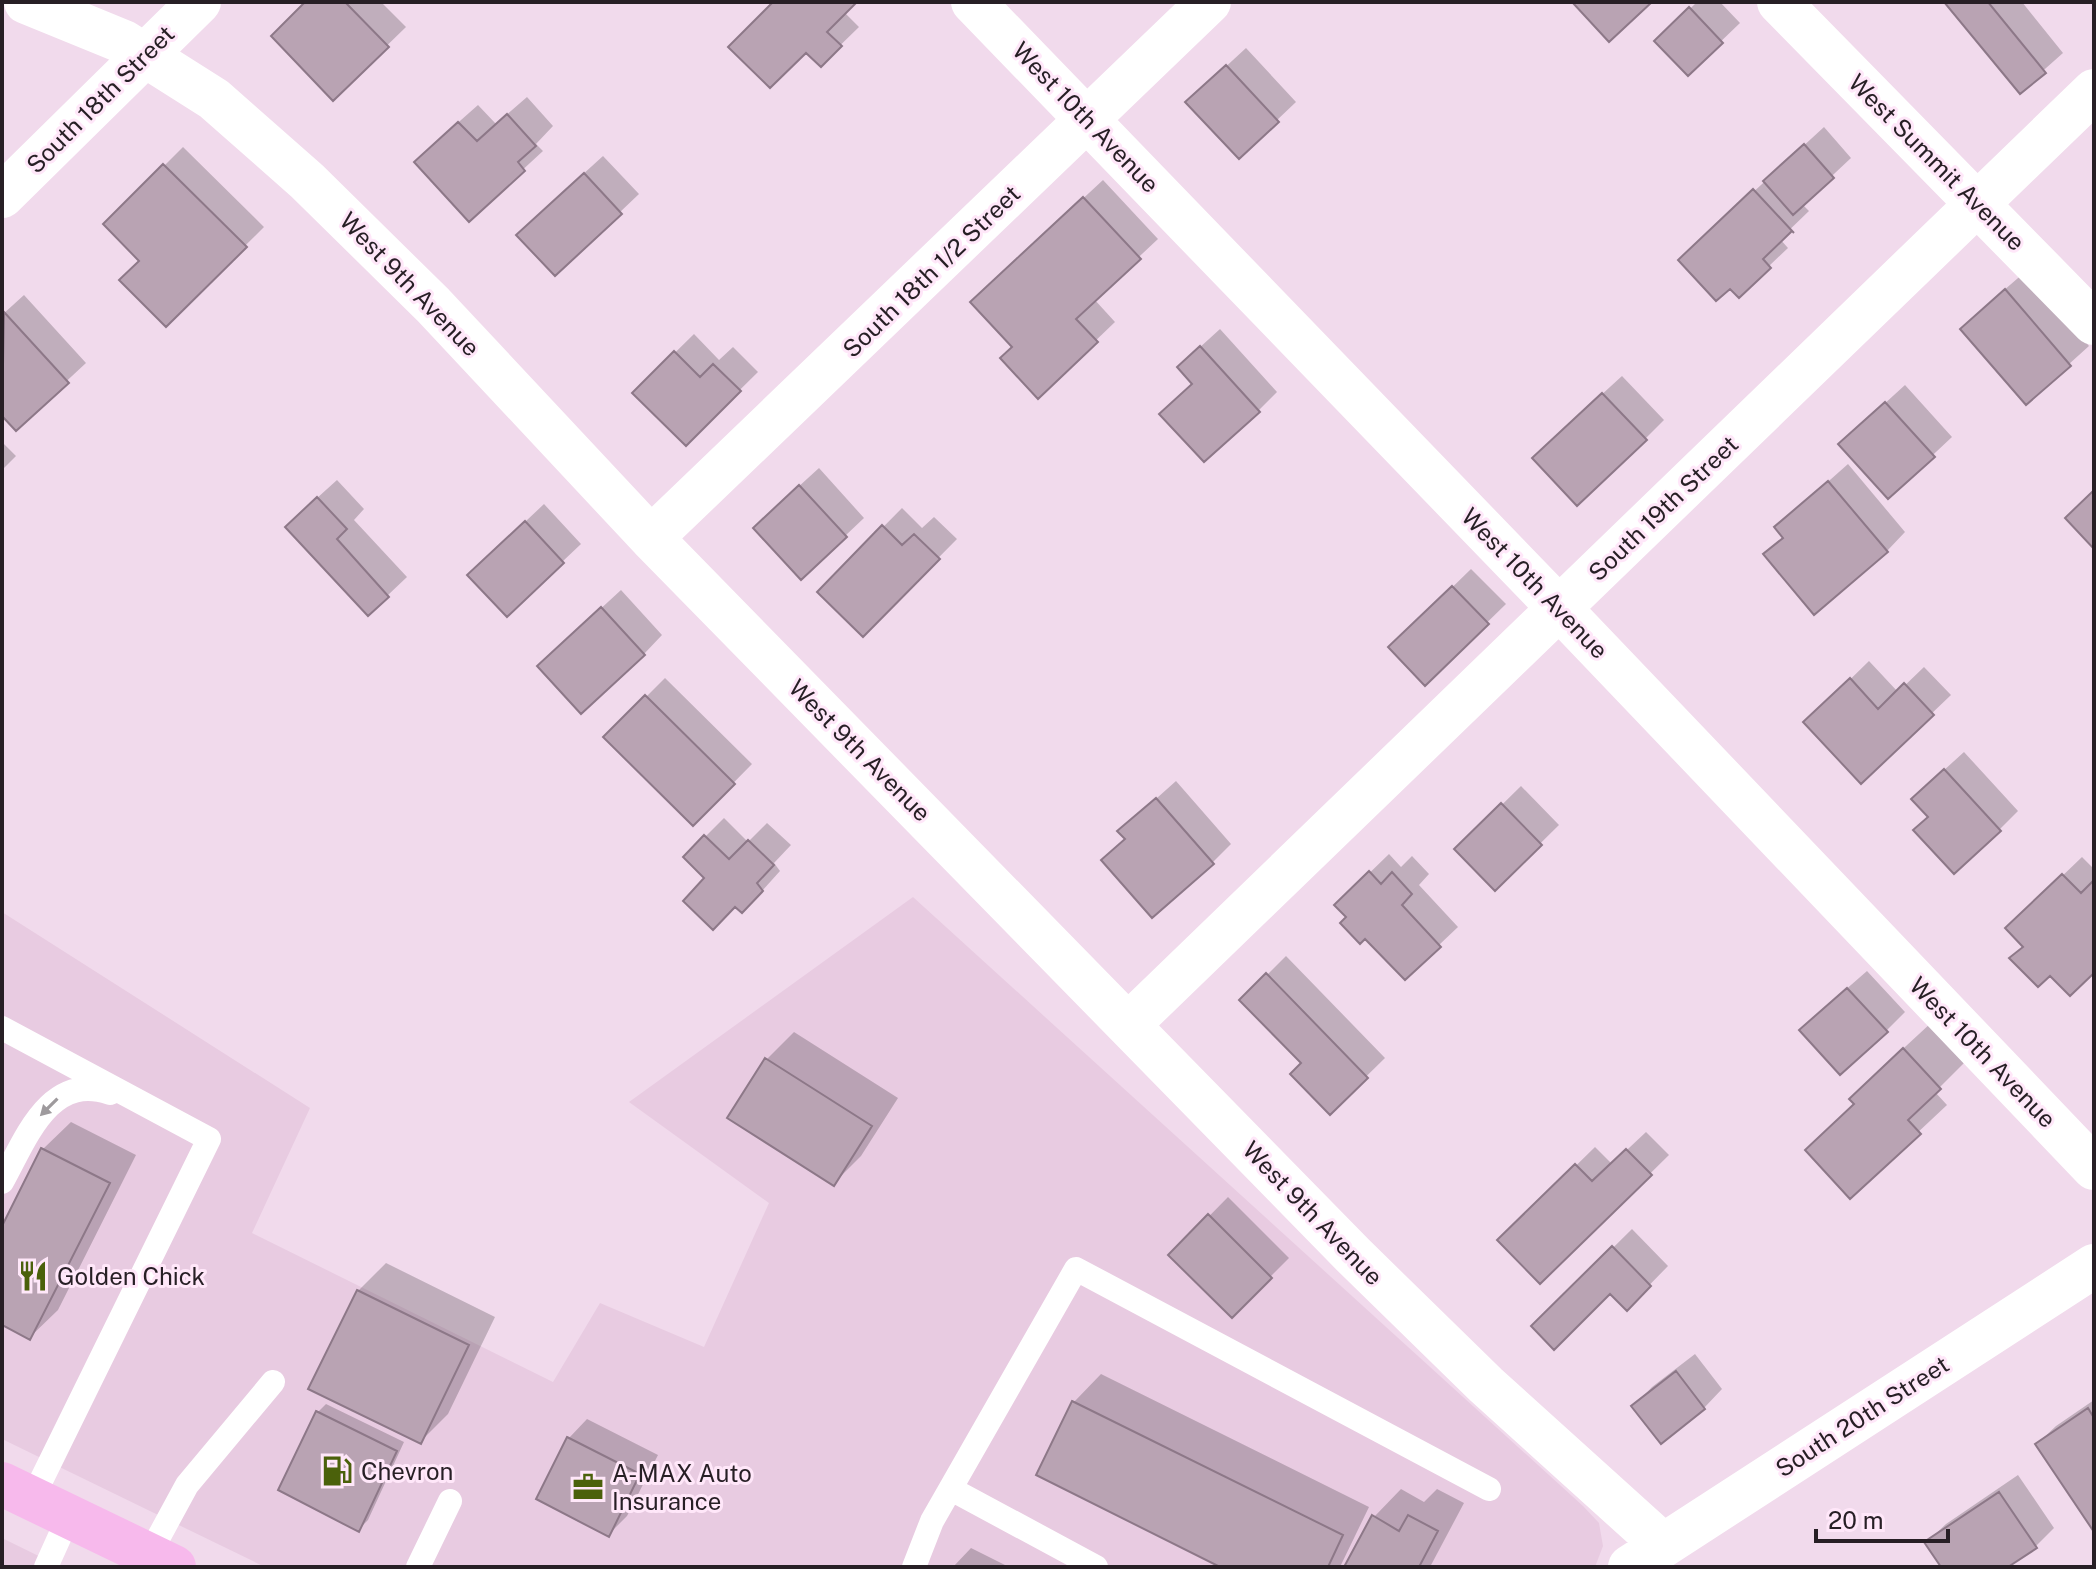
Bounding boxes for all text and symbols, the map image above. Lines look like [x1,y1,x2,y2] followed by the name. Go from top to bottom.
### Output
[20,19,180,179] street label: South 18th Street
[1007,36,1165,198] street label: West 10th Avenue
[1843,68,2031,256] street label: West Summit Avenue
[837,179,1025,363] street label: South 18th 1/2 Street
[334,206,486,362] street label: West 9th Avenue
[1583,430,1743,586] street label: South 19th Street
[1456,502,1614,664] street label: West 10th Avenue
[783,673,937,827] street label: West 9th Avenue
[1904,971,2062,1133] street label: West 10th Avenue
[40,1097,59,1116] one-way arrow
[1237,1135,1389,1291] street label: West 9th Avenue
[16,1259,50,1293] restaurant icon: Golden Chick
[57,1262,205,1290] place label: Golden Chick
[1770,1350,1954,1482] street label: South 20th Street
[320,1454,354,1488] fuel station icon: Chevron
[361,1457,453,1485] place label: Chevron
[612,1459,752,1515] place label: A-MAX Auto Insurance
[571,1470,605,1504] office icon: A-MAX Auto Insurance
[1816,1493,1948,1543] scale bar
[1828,1506,1884,1534] text: 20 m

